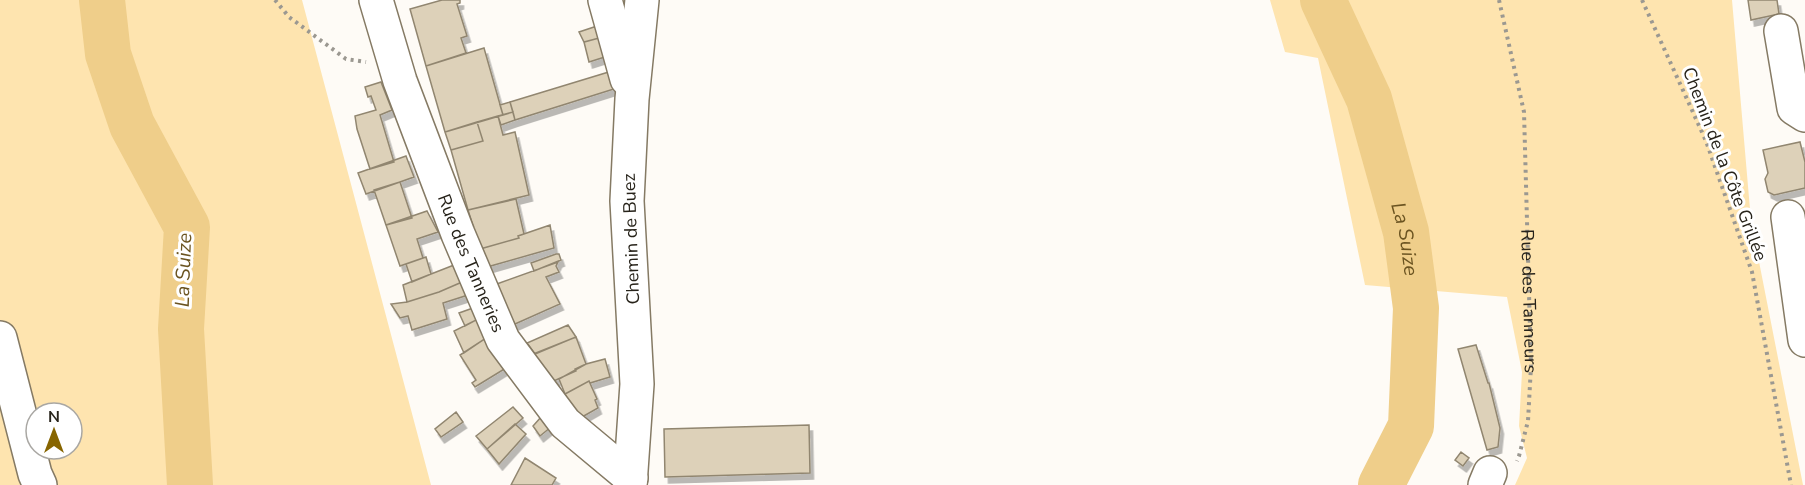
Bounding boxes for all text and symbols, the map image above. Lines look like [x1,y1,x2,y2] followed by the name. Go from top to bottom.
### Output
[1677,64,1773,264] street label: Chemin de la Côte Grillée
[617,173,645,305] street label: Chemin de Buez
[432,191,510,336] street label: Rue des Tanneries
[1384,199,1425,278] water label: La Suize
[1515,229,1543,374] street label: Rue des Tanneurs
[169,232,198,308] water label: La Suize
[24,401,84,461] north arrow
[48,406,60,428] text: N

